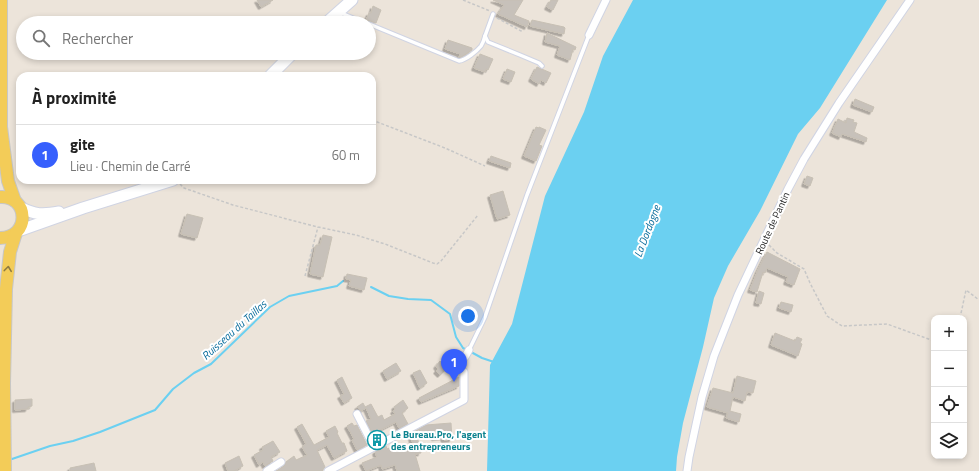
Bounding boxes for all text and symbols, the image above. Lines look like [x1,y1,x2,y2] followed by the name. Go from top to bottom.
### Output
[16,16,376,60] search box
[30,27,52,49] icon: search
[62,27,133,50] text: Rechercher
[32,85,116,111] text: À proximité
[70,133,95,156] text: gite
[41,145,49,165] text: 1
[332,145,360,165] text: 60 m
[70,156,191,176] text: Lieu · Chemin de Carré
[751,190,793,257] street label: Route de Pantin
[630,202,665,259] water label: La Dordogne
[3,266,12,272] one-way arrow
[198,296,271,363] water label: Ruisseau du Taillas
[458,306,478,326] your location
[931,315,967,459] map controls
[931,315,967,351] button: +
[441,349,467,382] pin: 1
[931,351,967,387] button: −
[931,387,967,423] button: locate
[931,423,967,459] button: layers
[391,427,487,454] place label: Le Bureau.Pro, l'agent des entrepreneurs
[366,429,388,451] building icon: Le Bureau.Pro, l'agent des entrepreneurs

